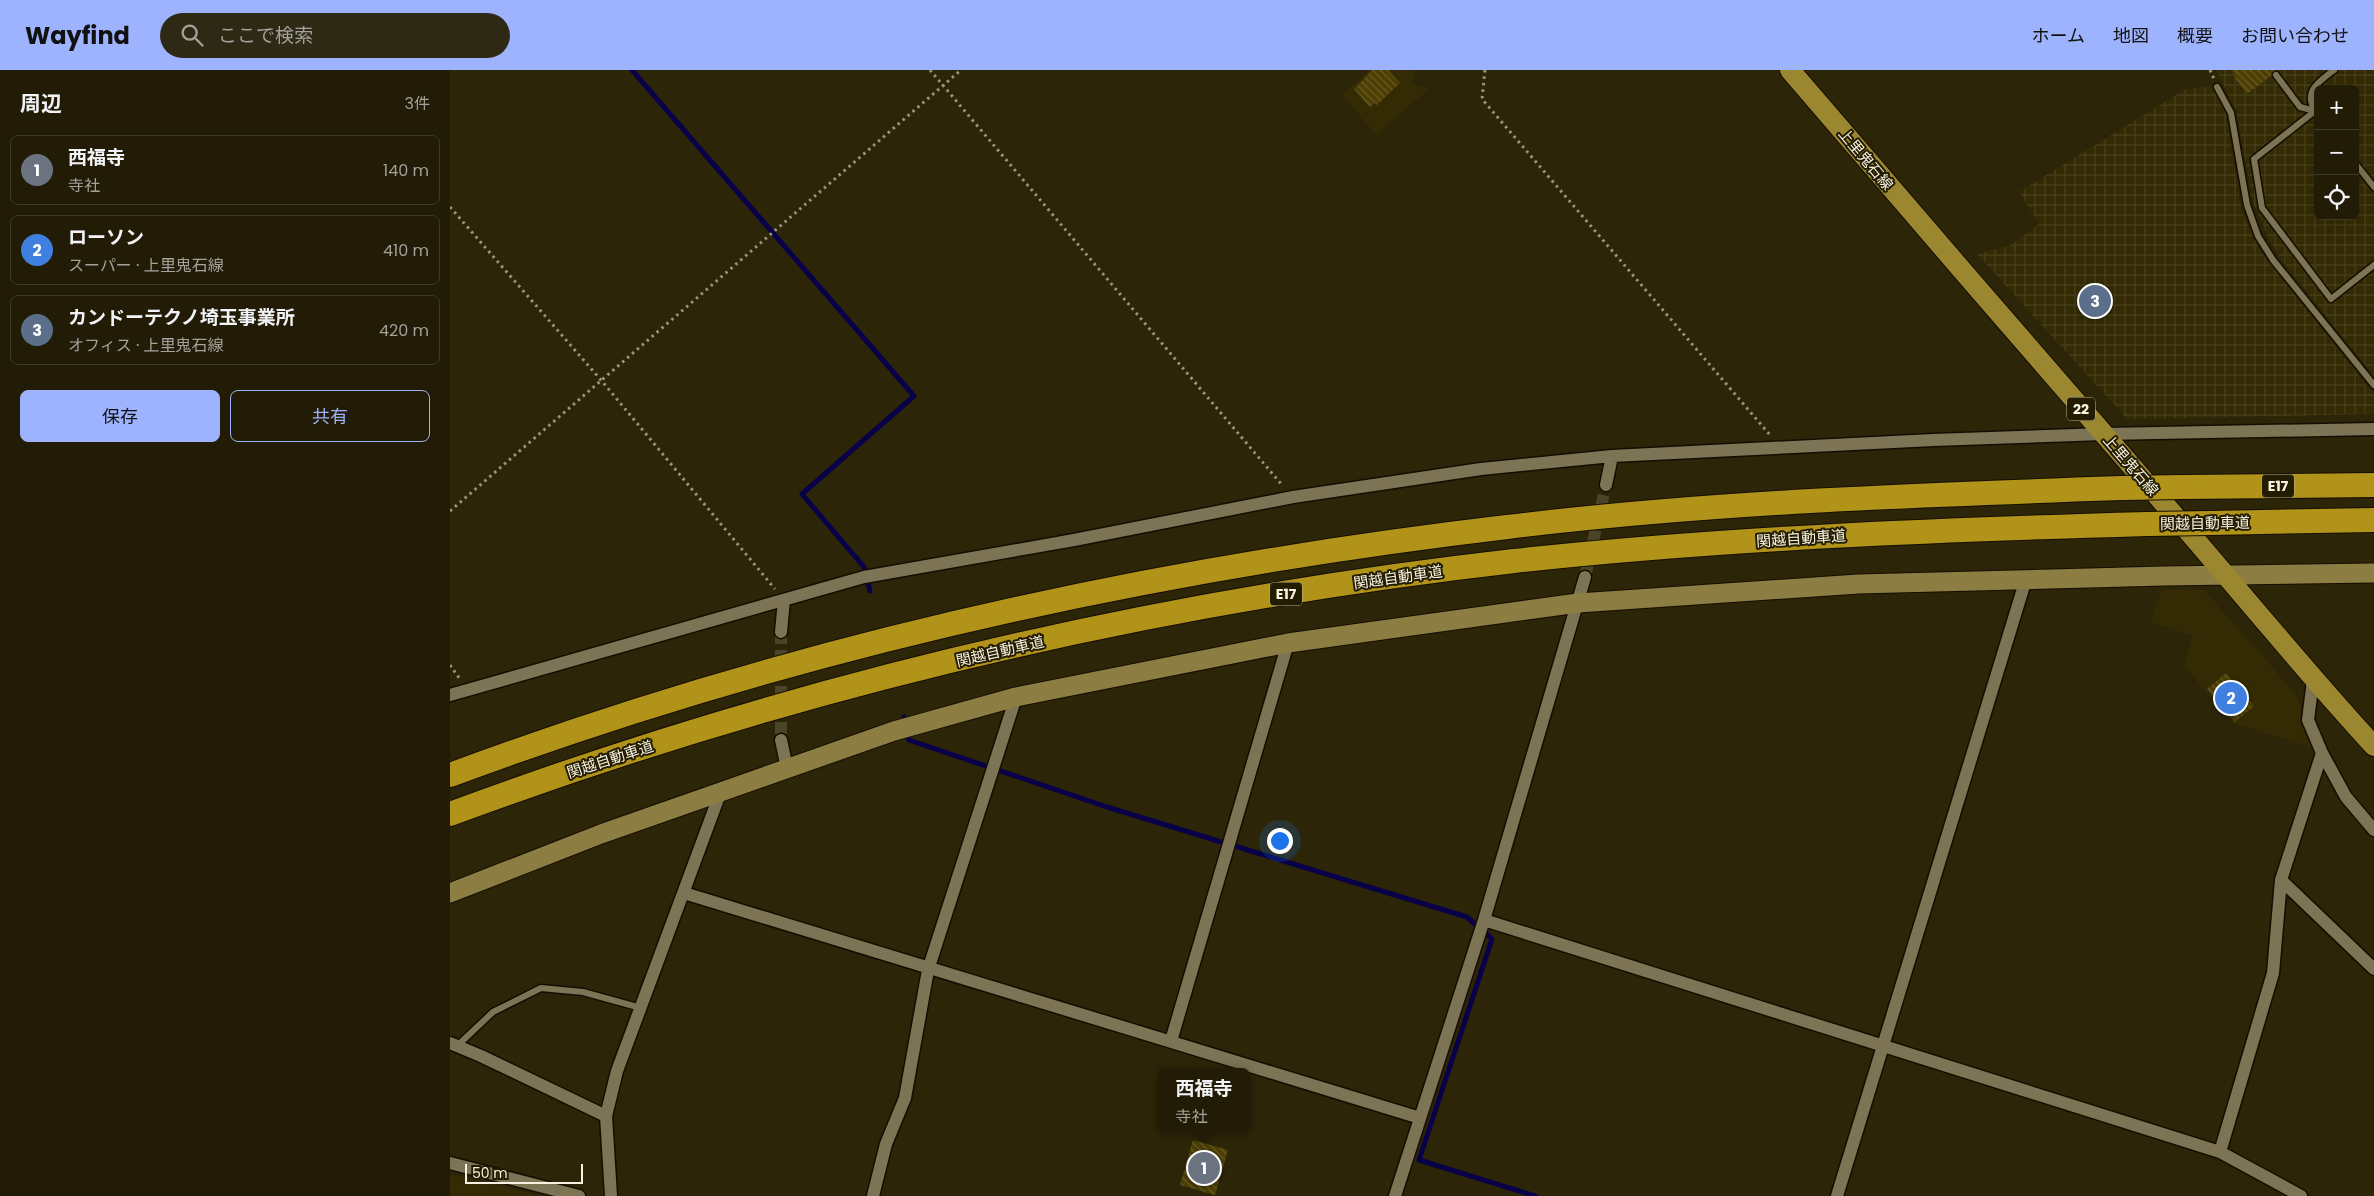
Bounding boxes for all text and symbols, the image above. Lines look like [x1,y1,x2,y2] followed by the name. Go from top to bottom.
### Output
[160,13,510,58] search box
[25,19,130,52] text: Wayfind
[178,21,206,49] icon: search
[218,22,313,49] text: ここで検索
[2032,23,2085,48] text: ホーム
[2113,23,2149,48] text: 地図
[2177,23,2213,48] text: 概要
[2241,23,2349,48] text: お問い合わせ
[2314,85,2359,220] map controls
[2314,85,2359,130] button: +
[20,89,62,118] text: 周辺
[405,92,430,115] text: 3件
[1834,124,1898,194] street label: 上里鬼石線
[2314,130,2359,175] button: −
[68,144,125,171] text: 西福寺
[34,159,40,182] text: 1
[383,159,429,182] text: 140 m
[68,174,100,197] text: 寺社
[2314,175,2359,220] button: locate
[68,224,144,251] text: ローソン
[32,239,42,262] text: 2
[383,239,429,262] text: 410 m
[68,254,224,277] text: スーパー · 上里鬼石線
[2079,282,2111,320] pin: 3
[68,304,295,331] text: カンドーテクノ埼玉事業所
[32,319,42,342] text: 3
[379,319,429,342] text: 420 m
[68,334,224,357] text: オフィス · 上里鬼石線
[20,390,220,442] button: 保存
[230,390,430,442] button: 共有
[2067,398,2095,420] road number: 22
[2098,430,2164,500] street label: 上里鬼石線
[2262,474,2294,498] road number: E17
[2160,512,2250,534] street label: 関越自動車道
[1755,524,1847,552] street label: 関越自動車道
[1352,560,1444,594] street label: 関越自動車道
[1270,582,1302,606] road number: E17
[954,631,1046,671] street label: 関越自動車道
[2215,679,2247,717] pin: 2
[564,735,656,783] street label: 関越自動車道
[1267,828,1293,854] your location
[1158,1068,1250,1133] popup
[1175,1075,1233,1102] text: 西福寺
[1175,1105,1208,1128] text: 寺社
[1188,1149,1220,1187] pin: 1
[465,1161,582,1184] scale bar
[472,1163,508,1183] text: 50 m

